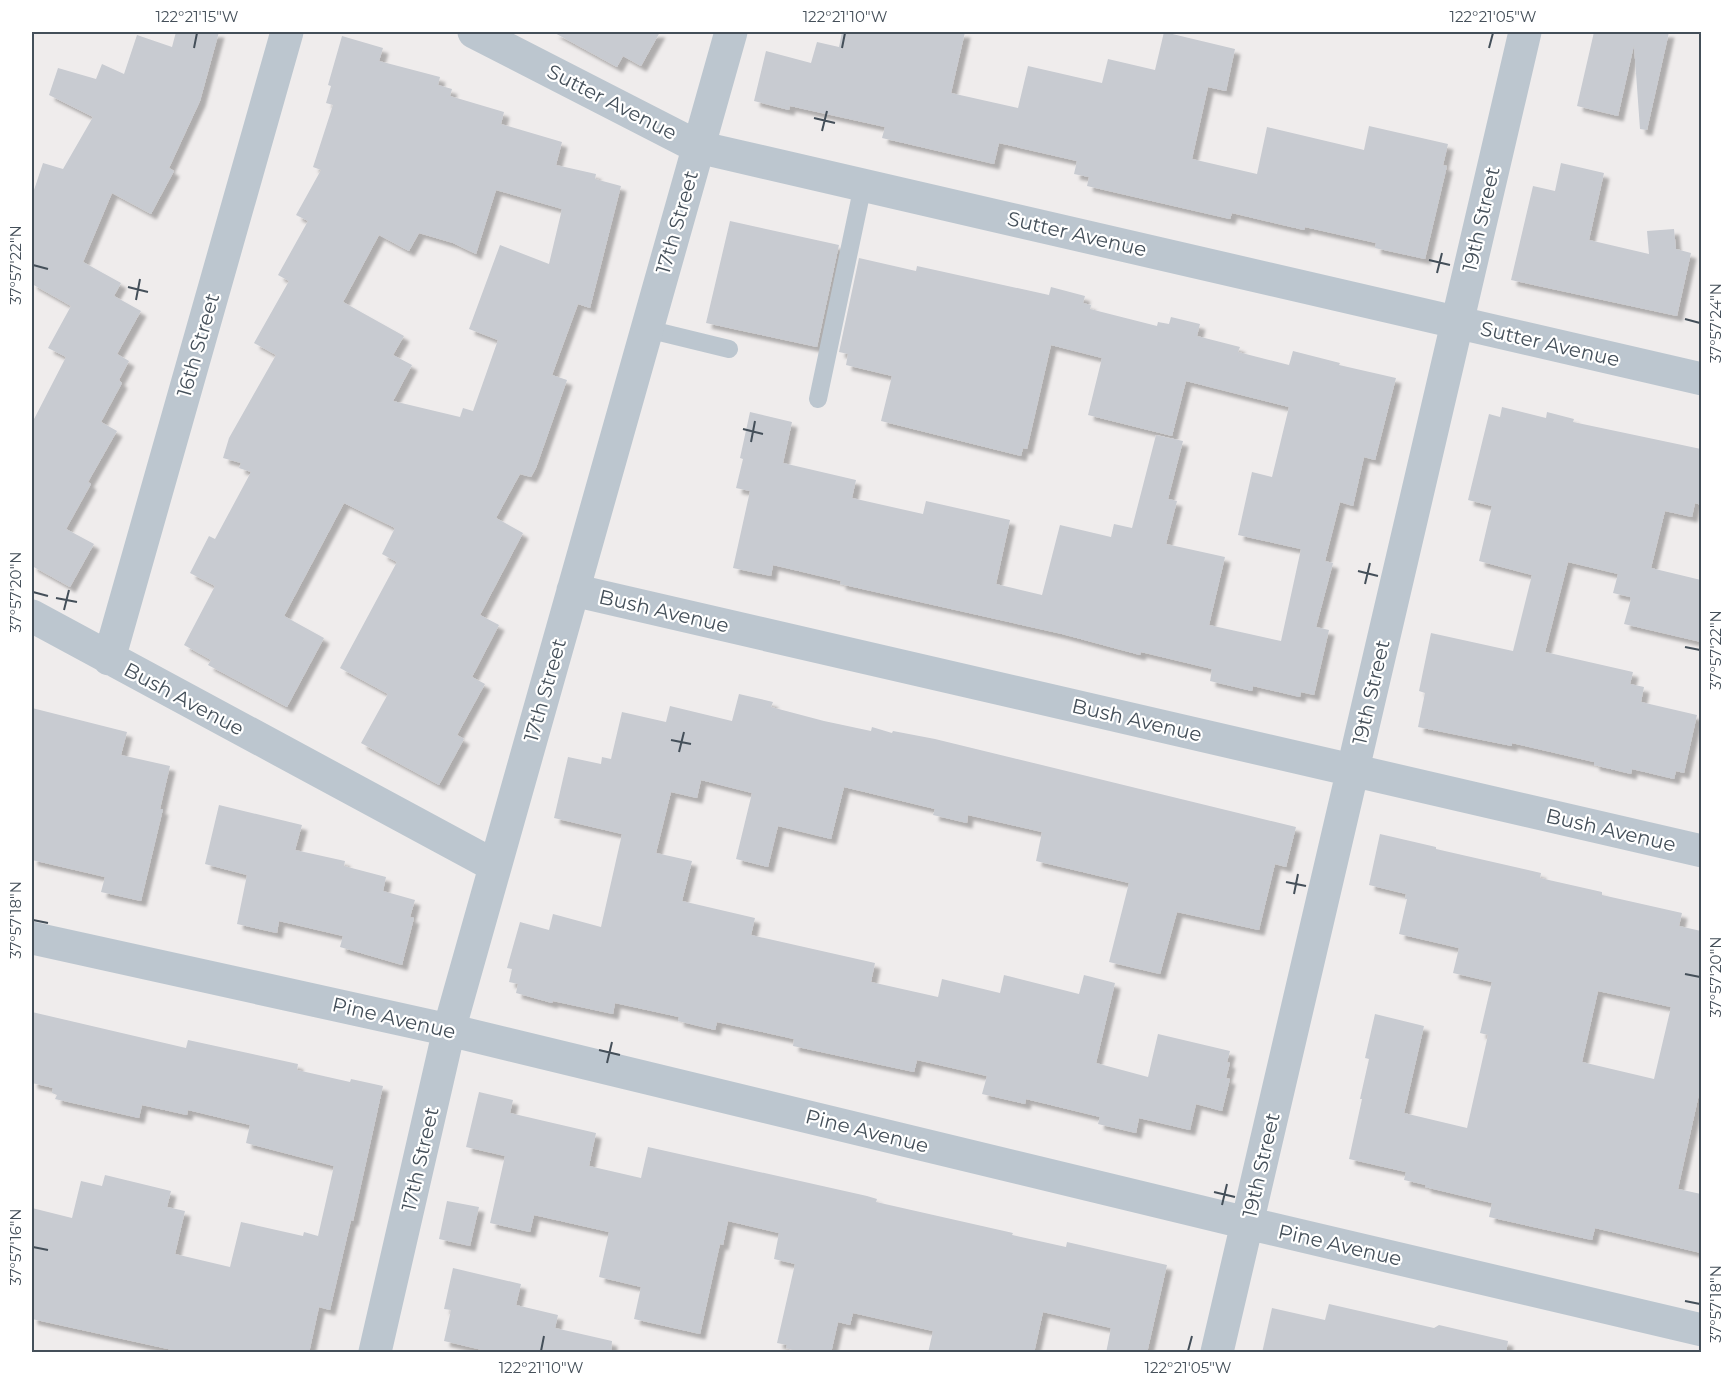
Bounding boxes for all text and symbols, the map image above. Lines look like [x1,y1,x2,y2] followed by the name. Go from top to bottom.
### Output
[155,7,239,26] text: 122°21'15"W
[803,7,888,26] text: 122°21'10"W
[1450,7,1537,26] text: 122°21'05"W
[543,59,681,145] street label: Sutter Avenue
[1457,164,1505,274] street label: 19th Street
[651,168,703,276] street label: 17th Street
[1005,206,1149,262] street label: Sutter Avenue
[6,225,25,305] text: 37°57'22"N
[1706,283,1725,363] text: 37°57'24"N
[172,290,224,400] street label: 16th Street
[1478,316,1622,372] street label: Sutter Avenue
[6,552,25,632] text: 37°57'20"N
[597,584,731,638] street label: Bush Avenue
[1706,610,1725,690] text: 37°57'22"N
[519,636,571,744] street label: 17th Street
[1347,637,1395,747] street label: 19th Street
[120,657,248,741] street label: Bush Avenue
[1070,693,1204,747] street label: Bush Avenue
[1544,803,1678,857] street label: Bush Avenue
[6,881,25,959] text: 37°57'18"N
[1706,937,1725,1017] text: 37°57'20"N
[330,992,458,1044] street label: Pine Avenue
[803,1104,931,1158] street label: Pine Avenue
[396,1105,444,1213] street label: 17th Street
[1237,1110,1285,1220] street label: 19th Street
[6,1208,25,1286] text: 37°57'16"N
[1276,1219,1404,1271] street label: Pine Avenue
[1706,1265,1725,1343] text: 37°57'18"N
[499,1358,584,1377] text: 122°21'10"W
[1145,1358,1232,1377] text: 122°21'05"W

